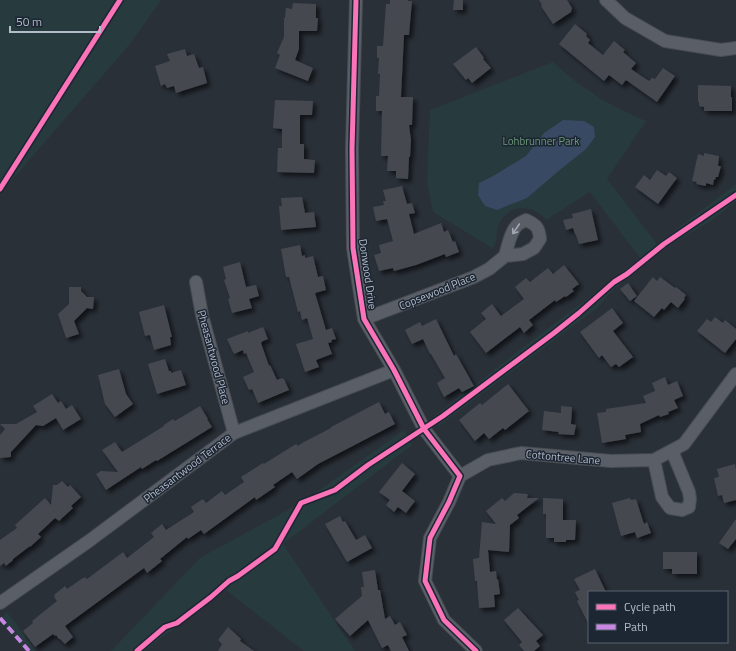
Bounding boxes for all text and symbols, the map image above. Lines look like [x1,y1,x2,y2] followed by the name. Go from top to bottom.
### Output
[10,8,100,34] scale bar
[16,12,42,31] text: 50 m
[502,133,580,149] park label: Lohbrunner Park
[511,223,519,235] one-way arrow
[355,238,381,311] street label: Donwood Drive
[396,268,478,314] street label: Copsewood Place
[194,308,234,406] street label: Pheasantwood Place
[140,430,234,506] street label: Pheasantwood Terrace
[525,446,601,468] street label: Cottontree Lane
[588,591,728,643] legend
[624,597,676,616] text: Cycle path
[624,617,648,636] text: Path

